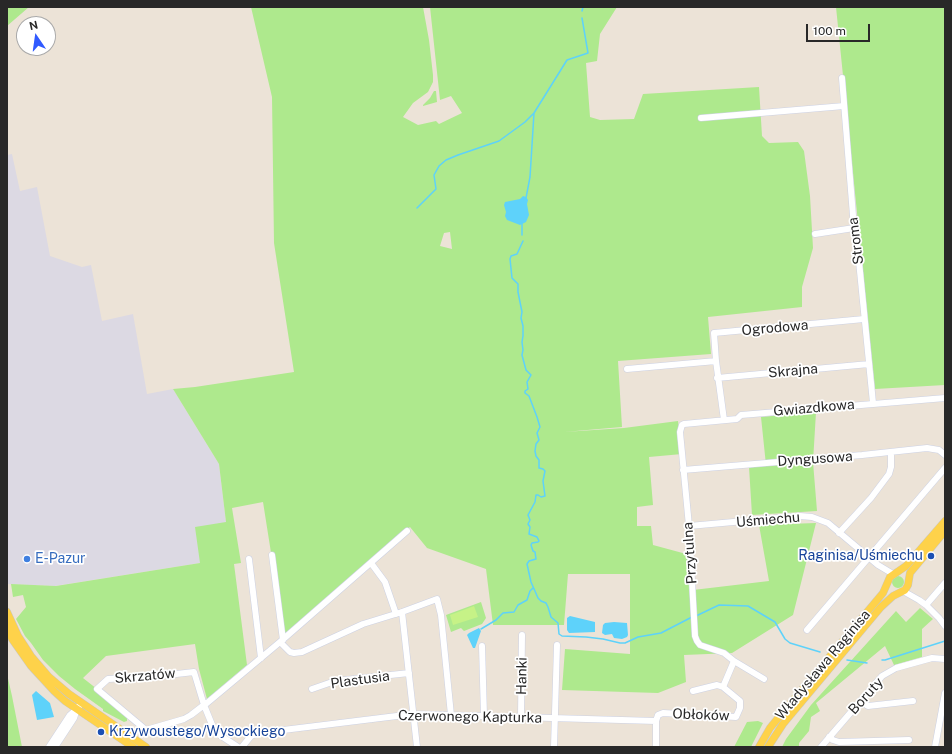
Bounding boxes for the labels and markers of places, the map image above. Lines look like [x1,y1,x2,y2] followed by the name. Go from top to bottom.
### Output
[798,548,923,564] place label: Raginisa/Uśmiechu
[35,551,86,567] place label: E-Pazur
[926,551,936,561] marker: Raginisa/Uśmiechu
[22,554,32,564] marker: E-Pazur
[109,724,285,740] place label: Krzywoustego/Wysockiego
[96,727,106,737] marker: Krzywoustego/Wysockiego

